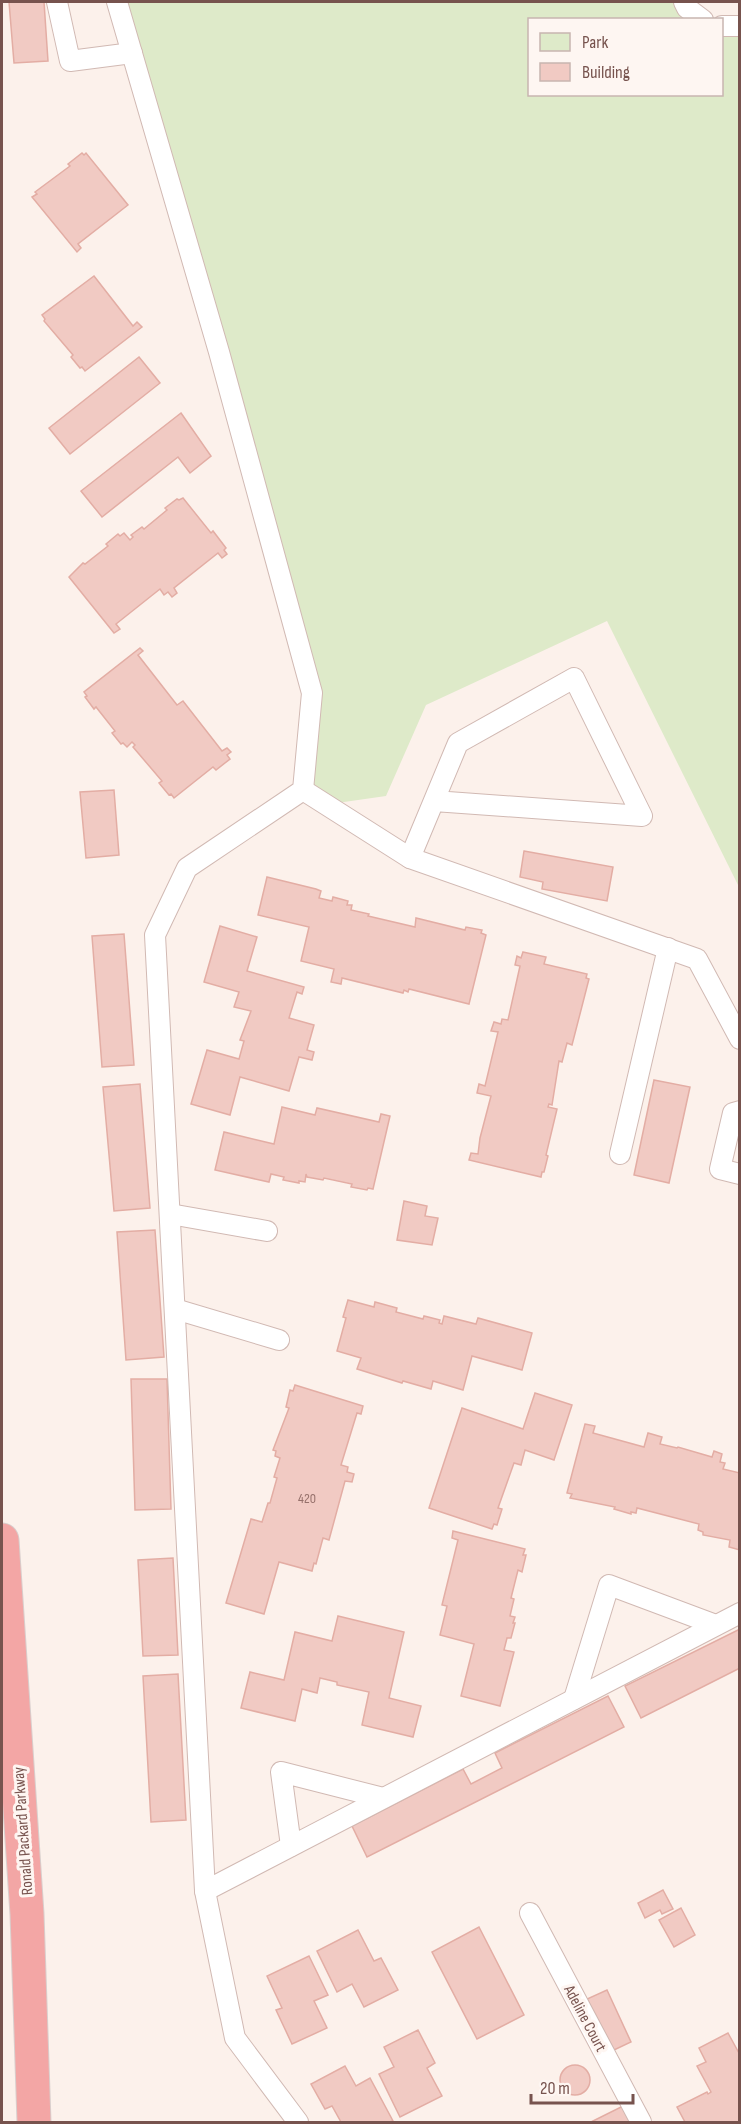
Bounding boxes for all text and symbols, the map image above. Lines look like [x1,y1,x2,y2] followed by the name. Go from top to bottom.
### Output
[528,18,723,96] legend
[582,32,608,53] text: Park
[582,62,630,83] text: Building
[298,1490,316,1507] house number: 420
[10,1766,37,1896] street label: Ronald Packard Parkway
[559,1981,610,2055] street label: Adeline Court
[531,2067,633,2105] scale bar
[540,2078,570,2099] text: 20 m

